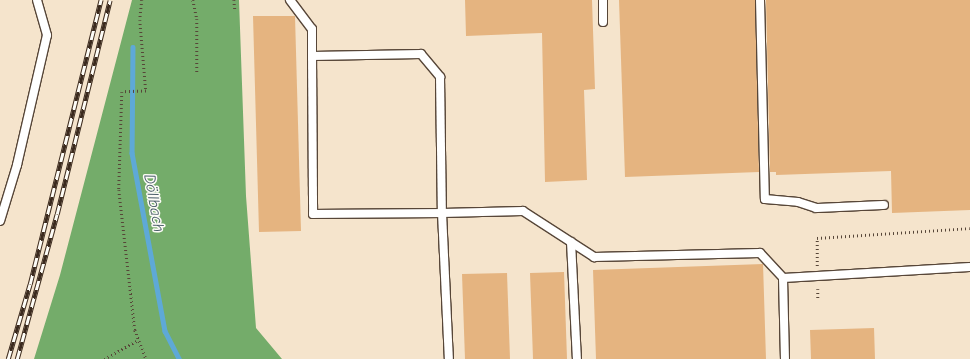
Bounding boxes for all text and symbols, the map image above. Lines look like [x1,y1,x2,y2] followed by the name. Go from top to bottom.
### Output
[139,172,169,234] water label: Döllbach

